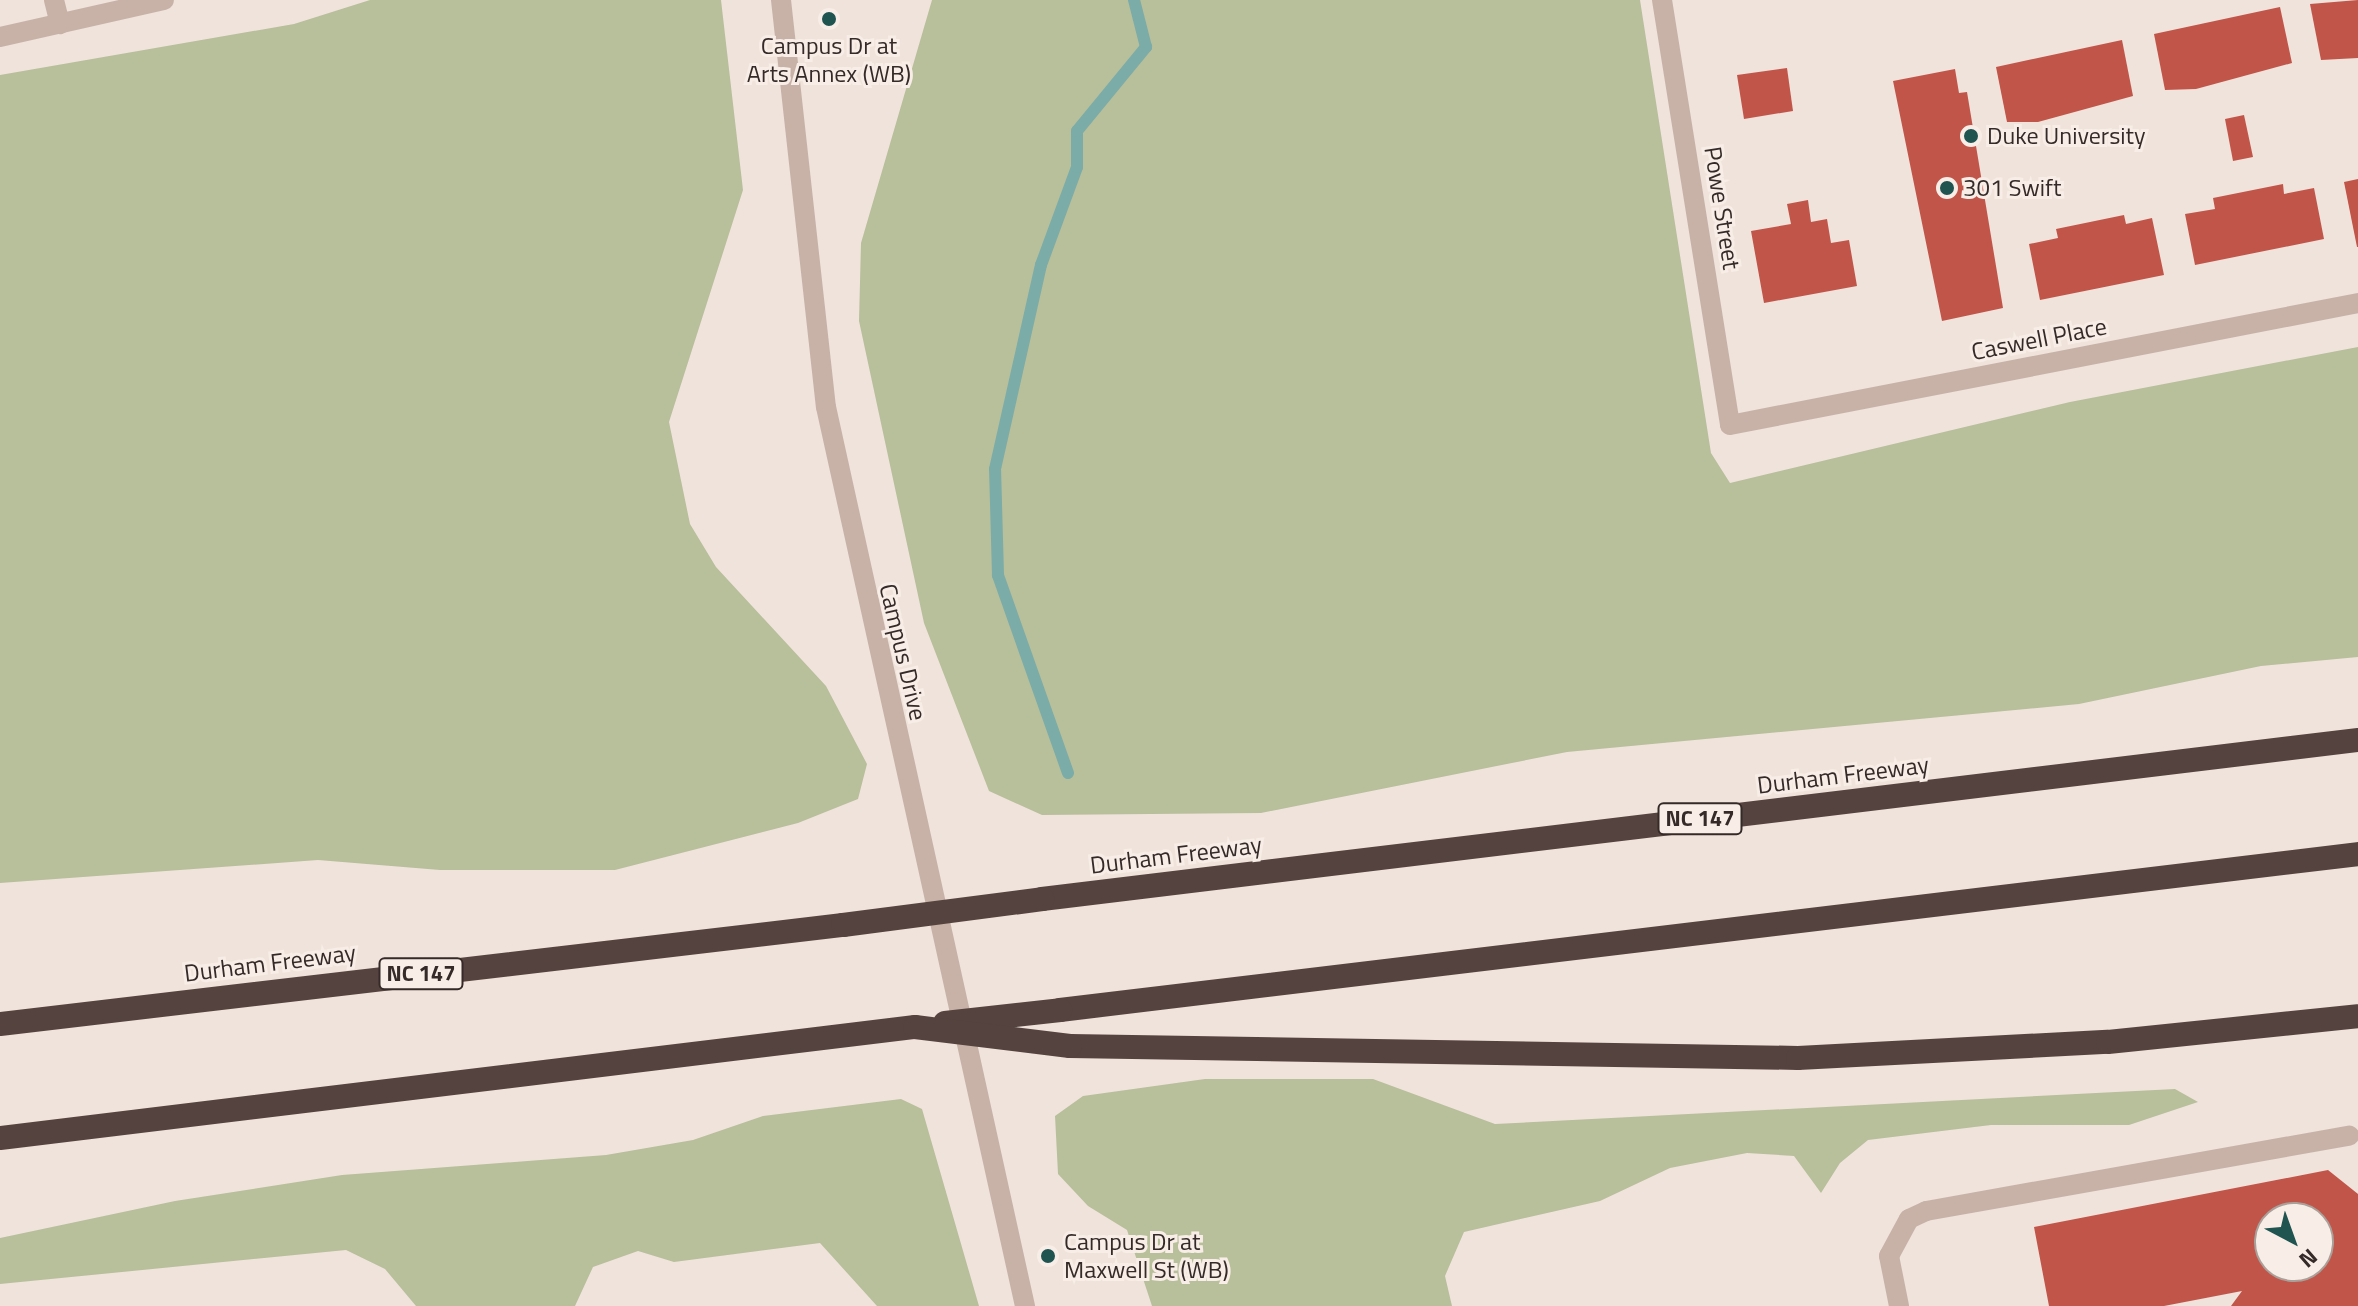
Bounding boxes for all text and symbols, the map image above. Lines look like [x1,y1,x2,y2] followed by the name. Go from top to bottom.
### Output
[820,10,838,28] marker: Campus Dr at Arts Annex (WB)
[747,32,911,88] place label: Campus Dr at Arts Annex (WB)
[1987,122,2146,150] place label: Duke University
[1962,127,1980,145] marker: Duke University
[1698,144,1746,272] street label: Powe Street
[1963,174,2061,202] place label: 301 Swift
[1938,179,1956,197] marker: 301 Swift
[1969,312,2109,366] street label: Caswell Place
[873,581,933,723] street label: Campus Drive
[1756,750,1930,800] street label: Durham Freeway
[1656,801,1744,837] road number: NC 147
[1089,830,1263,880] street label: Durham Freeway
[183,938,357,988] street label: Durham Freeway
[377,956,465,992] road number: NC 147
[2254,1202,2334,1282] north arrow
[1064,1228,1229,1284] place label: Campus Dr at Maxwell St (WB)
[2292,1241,2325,1276] text: N
[1039,1247,1057,1265] marker: Campus Dr at Maxwell St (WB)

